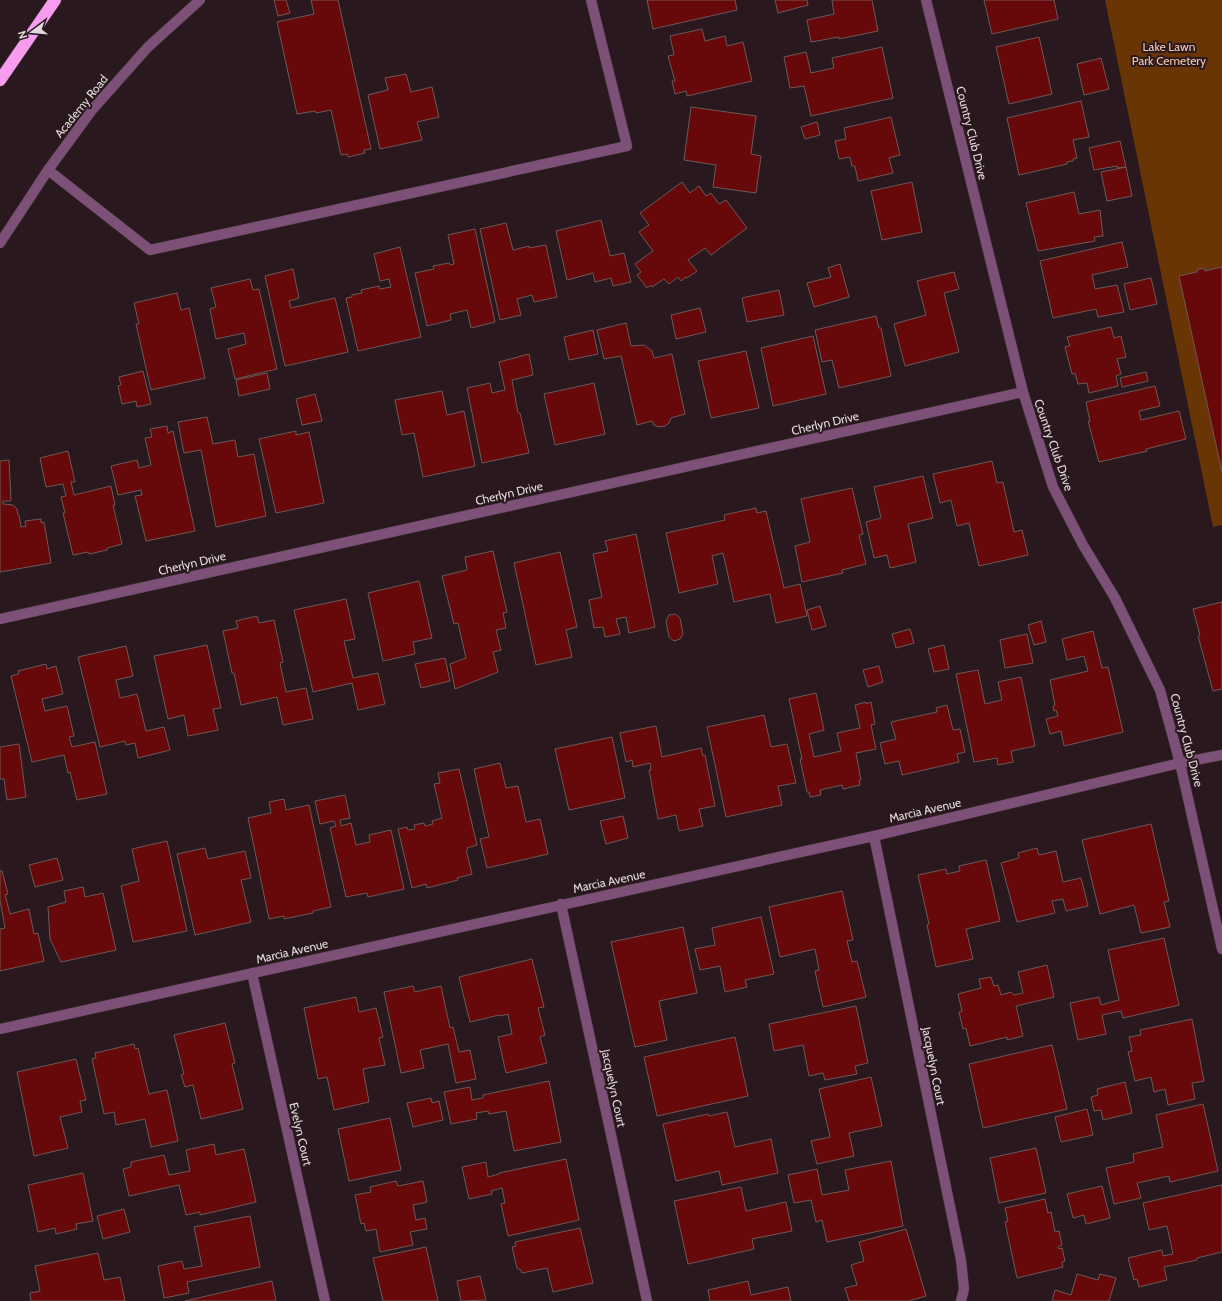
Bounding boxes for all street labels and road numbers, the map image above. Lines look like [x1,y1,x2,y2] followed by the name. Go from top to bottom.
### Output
[51,72,111,140] street label: Academy Road
[953,85,991,181] street label: Country Club Drive
[1031,397,1077,493] street label: Country Club Drive
[790,408,860,438] street label: Cherlyn Drive
[474,478,544,508] street label: Cherlyn Drive
[157,548,227,578] street label: Cherlyn Drive
[1167,692,1207,788] street label: Country Club Drive
[887,794,963,826] street label: Marcia Avenue
[571,866,647,896] street label: Marcia Avenue
[254,935,330,967] street label: Marcia Avenue
[919,1025,949,1106] street label: Jacquelyn Court
[598,1047,630,1128] street label: Jacquelyn Court
[286,1101,316,1167] street label: Evelyn Court

